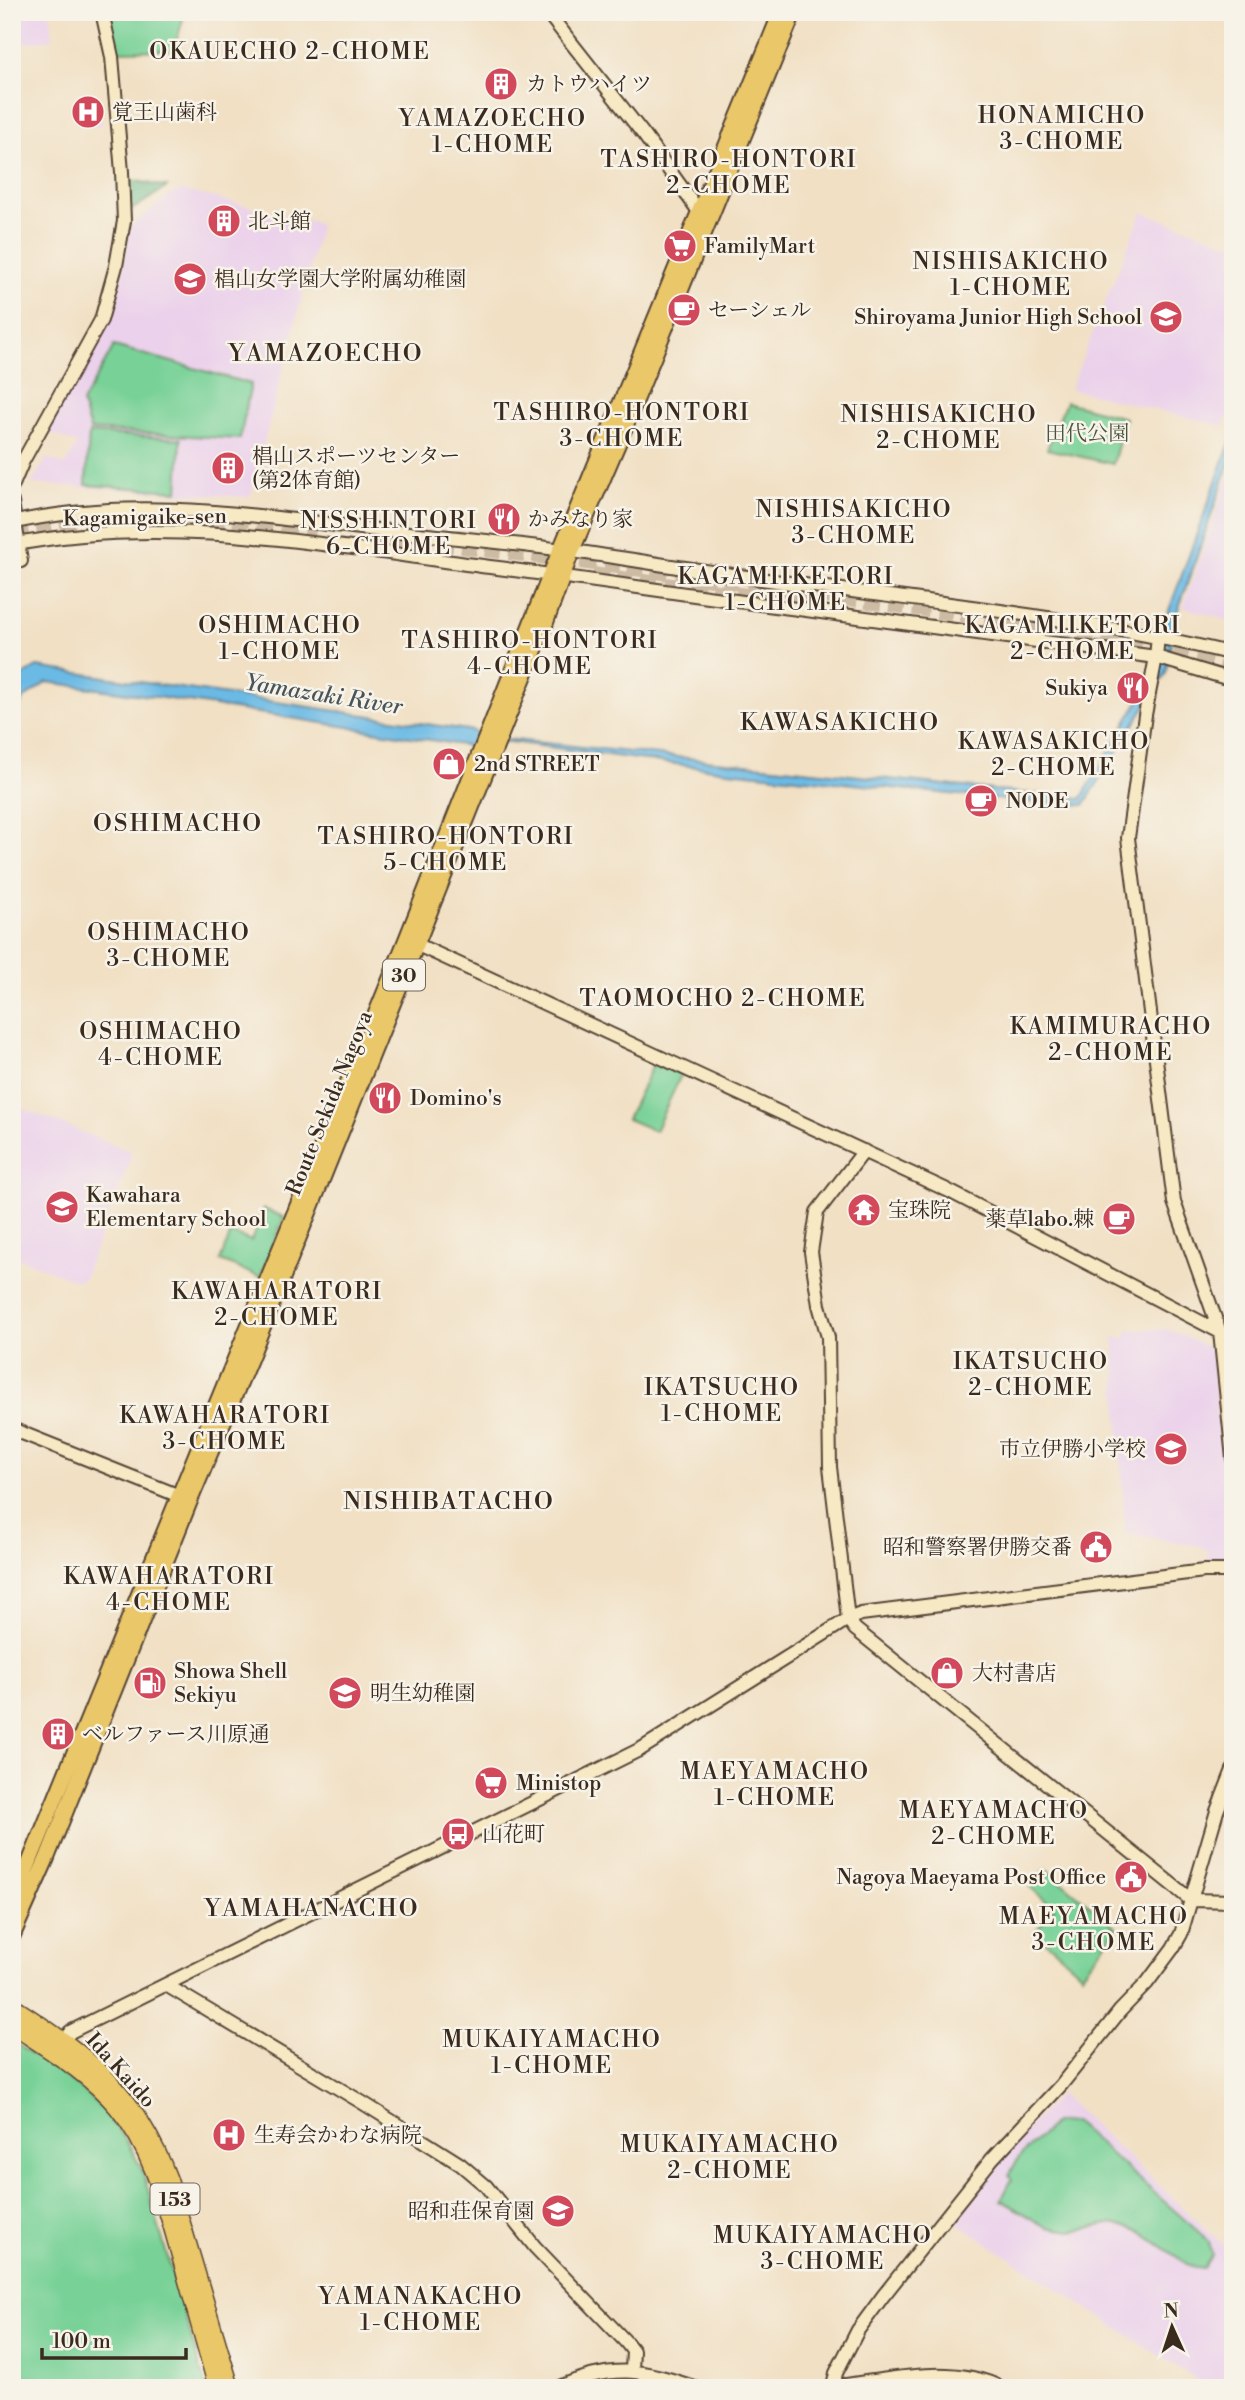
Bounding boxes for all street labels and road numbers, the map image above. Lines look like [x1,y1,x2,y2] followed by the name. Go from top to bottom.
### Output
[63,504,228,532] street label: Kagamigaike-sen
[383,959,425,990] road number: 30
[281,1007,379,1199] street label: Route Sekida Nagoya
[80,2028,161,2114] street label: Ida Kaido
[150,2184,200,2214] road number: 153

